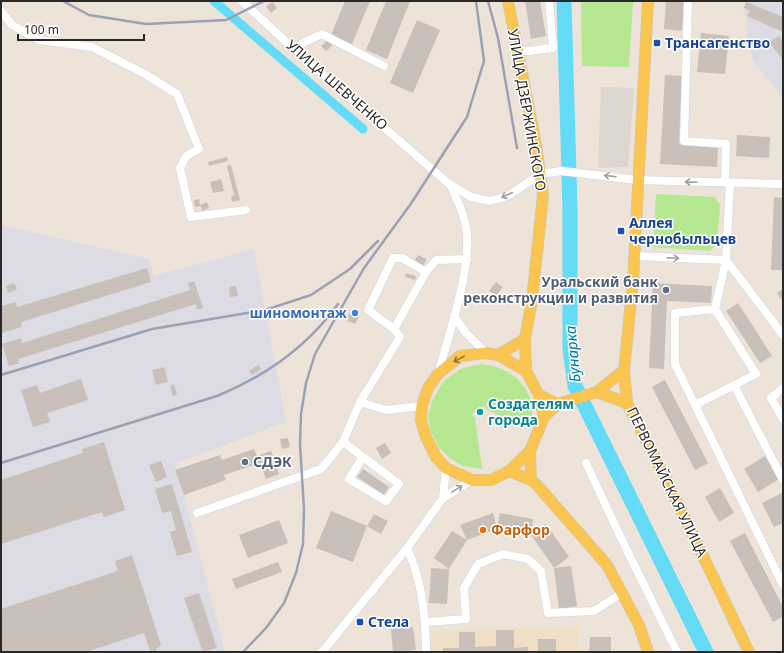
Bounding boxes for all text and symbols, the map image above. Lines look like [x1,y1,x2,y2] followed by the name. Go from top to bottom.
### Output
[18,16,144,42] scale bar
[24,21,59,38] text: 100 m
[504,27,551,192] street label: УЛИЦА ДЗЕРЖИНСКОГО
[665,33,770,52] place label: Трансагенство
[283,35,392,134] street label: УЛИЦА ШЕВЧЕНКО
[652,38,662,48] marker: Трансагенство
[604,172,617,180] one-way arrow
[685,178,698,185] one-way arrow
[502,192,514,199] one-way arrow
[629,213,736,248] place label: Аллея чернобыльцев
[616,226,626,236] marker: Аллея чернобыльцев
[666,254,679,261] one-way arrow
[463,272,658,307] place label: Уральский банк реконструкции и развития
[661,285,671,295] marker: Уральский банк реконструкции и развития
[249,303,348,322] place label: шиномонтаж
[350,308,360,318] marker: шиномонтаж
[560,325,584,383] water label: Бунарка
[453,356,465,363] one-way arrow
[488,394,574,429] place label: Создателям города
[623,404,712,560] street label: ПЕРВОМАЙСКАЯ УЛИЦА
[475,407,485,417] marker: Создателям города
[253,452,292,471] place label: СДЭК
[240,457,250,467] marker: СДЭК
[451,485,462,493] one-way arrow
[491,520,550,539] place label: Фарфор
[478,525,488,535] marker: Фарфор
[368,612,409,631] place label: Стела
[355,617,365,627] marker: Стела

